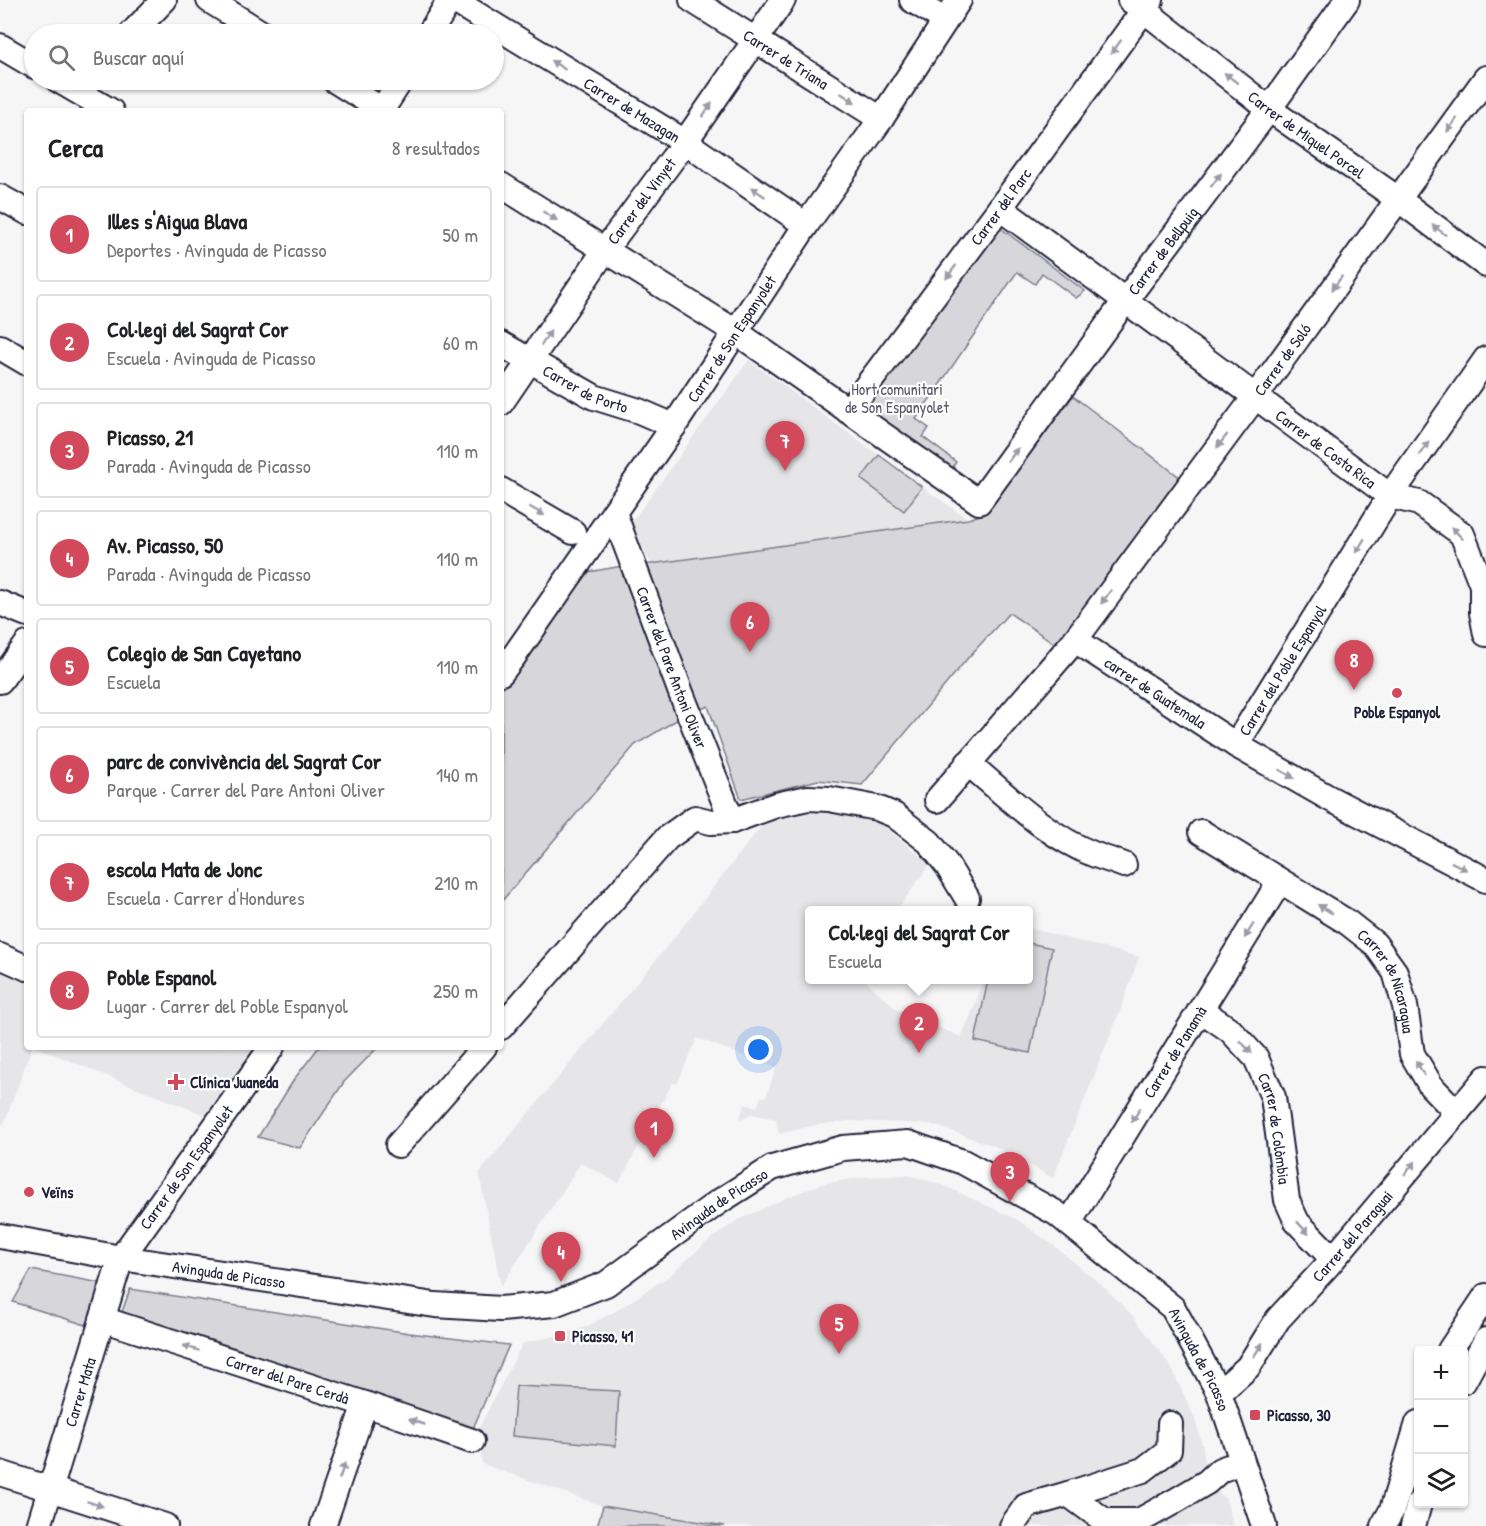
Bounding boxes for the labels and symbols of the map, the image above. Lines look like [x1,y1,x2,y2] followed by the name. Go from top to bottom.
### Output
[739,24,833,94] street label: Carrer de Triana
[1111,40,1123,55] one-way arrow
[550,59,567,70] one-way arrow
[580,72,685,148] street label: Carrer de Mazagan
[1223,73,1238,85] one-way arrow
[1243,86,1370,184] street label: Carrer de Miquel Porcel
[840,92,856,103] one-way arrow
[701,102,712,118] one-way arrow
[1446,118,1458,133] one-way arrow
[602,153,681,249] street label: Carrer del Vinyet
[965,163,1037,250] street label: Carrer del Parc
[1210,172,1222,187] one-way arrow
[750,187,766,198] one-way arrow
[1122,202,1203,299] street label: Carrer de Bellpuig
[542,210,558,222] one-way arrow
[1432,224,1448,236] one-way arrow
[946,265,958,280] one-way arrow
[682,271,781,406] street label: Carrer de Son Espanyolet
[1331,275,1343,291] one-way arrow
[1248,318,1316,400] street label: Carrer de Soló
[540,330,552,346] one-way arrow
[539,359,631,418] street label: Carrer de Porto
[845,378,949,418] park label: Hort comunitari de Son Espanyolet
[1271,404,1381,493] street label: Carrer de Costa Rica
[766,422,804,471] pin: 7
[1216,433,1229,449] one-way arrow
[1418,441,1430,457] one-way arrow
[1007,447,1019,463] one-way arrow
[529,506,546,516] one-way arrow
[1450,526,1464,541] one-way arrow
[1354,538,1365,554] one-way arrow
[631,583,713,752] street label: Carrer del Pare Antoni Oliver
[1100,589,1112,605] one-way arrow
[1233,600,1332,740] street label: Carrer del Poble Espanyol
[730,602,770,652] pin: 6
[1334,640,1374,690] pin: 8
[1100,651,1211,734] street label: carrer de Guatemala
[1390,686,1404,700] marker: Poble Espanyol
[1354,701,1441,724] place label: Poble Espanyol
[1279,769,1295,780] one-way arrow
[1451,861,1468,871] one-way arrow
[1317,904,1334,915] one-way arrow
[1244,923,1255,939] one-way arrow
[1353,923,1420,1035] street label: Carrer de Nicaragua
[1138,1002,1211,1102] street label: Carrer de Panamà
[900,1004,938,1053] pin: 2
[744,1035,773,1064] your location
[1238,1040,1252,1054] one-way arrow
[1415,1059,1425,1076] one-way arrow
[1253,1069,1296,1185] street label: Carrer de Colòmbia
[190,1071,279,1093] place label: Clínica Juaneda
[167,1073,185,1091] marker: Clínica Juaneda
[134,1100,238,1234] street label: Carrer de Son Espanyolet
[1130,1107,1141,1123] one-way arrow
[634,1108,674,1158] pin: 1
[990,1152,1030,1202] pin: 3
[1403,1160,1416,1176] one-way arrow
[665,1162,772,1245] street label: Avinguda de Picasso
[41,1181,74,1203] place label: Veïns
[22,1185,36,1199] marker: Veïns
[1307,1185,1398,1287] street label: Carrer del Paraguai
[1296,1221,1310,1235] one-way arrow
[542,1232,580,1282] pin: 4
[171,1255,287,1294] street label: Avinguda de Picasso
[820,1304,858,1354] pin: 5
[1164,1304,1235,1414] street label: Avinguda de Picasso
[572,1325,633,1347] place label: Picasso, 41
[553,1329,567,1343] marker: Picasso, 41
[1253,1342,1264,1359] one-way arrow
[182,1343,200,1352] one-way arrow
[223,1349,352,1409] street label: Carrer del Pare Cerdà
[59,1355,101,1429] street label: Carrer Mata
[1267,1404,1331,1426] place label: Picasso, 30
[1248,1408,1262,1422] marker: Picasso, 30
[408,1416,426,1426] one-way arrow
[337,1462,347,1480] one-way arrow
[86,1500,104,1509] one-way arrow

